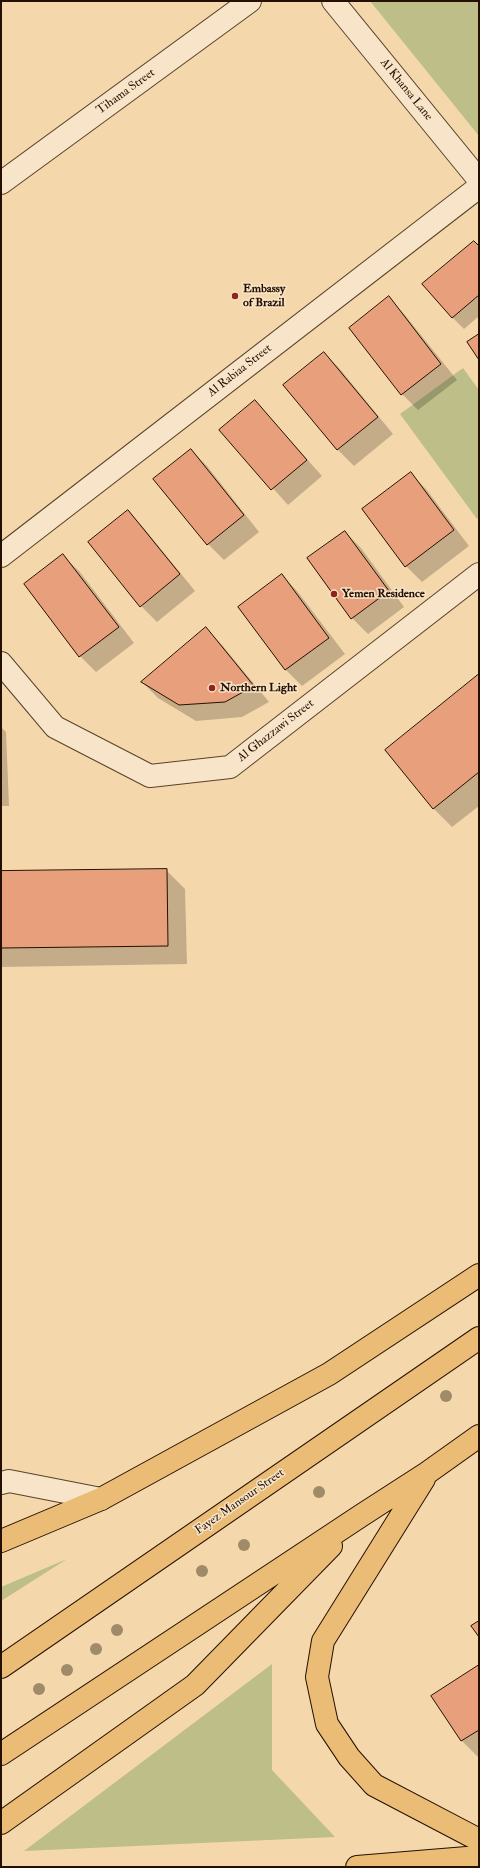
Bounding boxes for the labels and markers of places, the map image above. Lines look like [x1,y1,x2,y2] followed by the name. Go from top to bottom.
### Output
[243,282,285,310] place label: Embassy of Brazil
[230,291,240,301] marker: Embassy of Brazil
[342,587,425,601] place label: Yemen Residence
[329,589,339,599] marker: Yemen Residence
[220,681,297,695] place label: Northern Light
[207,683,217,693] marker: Northern Light

